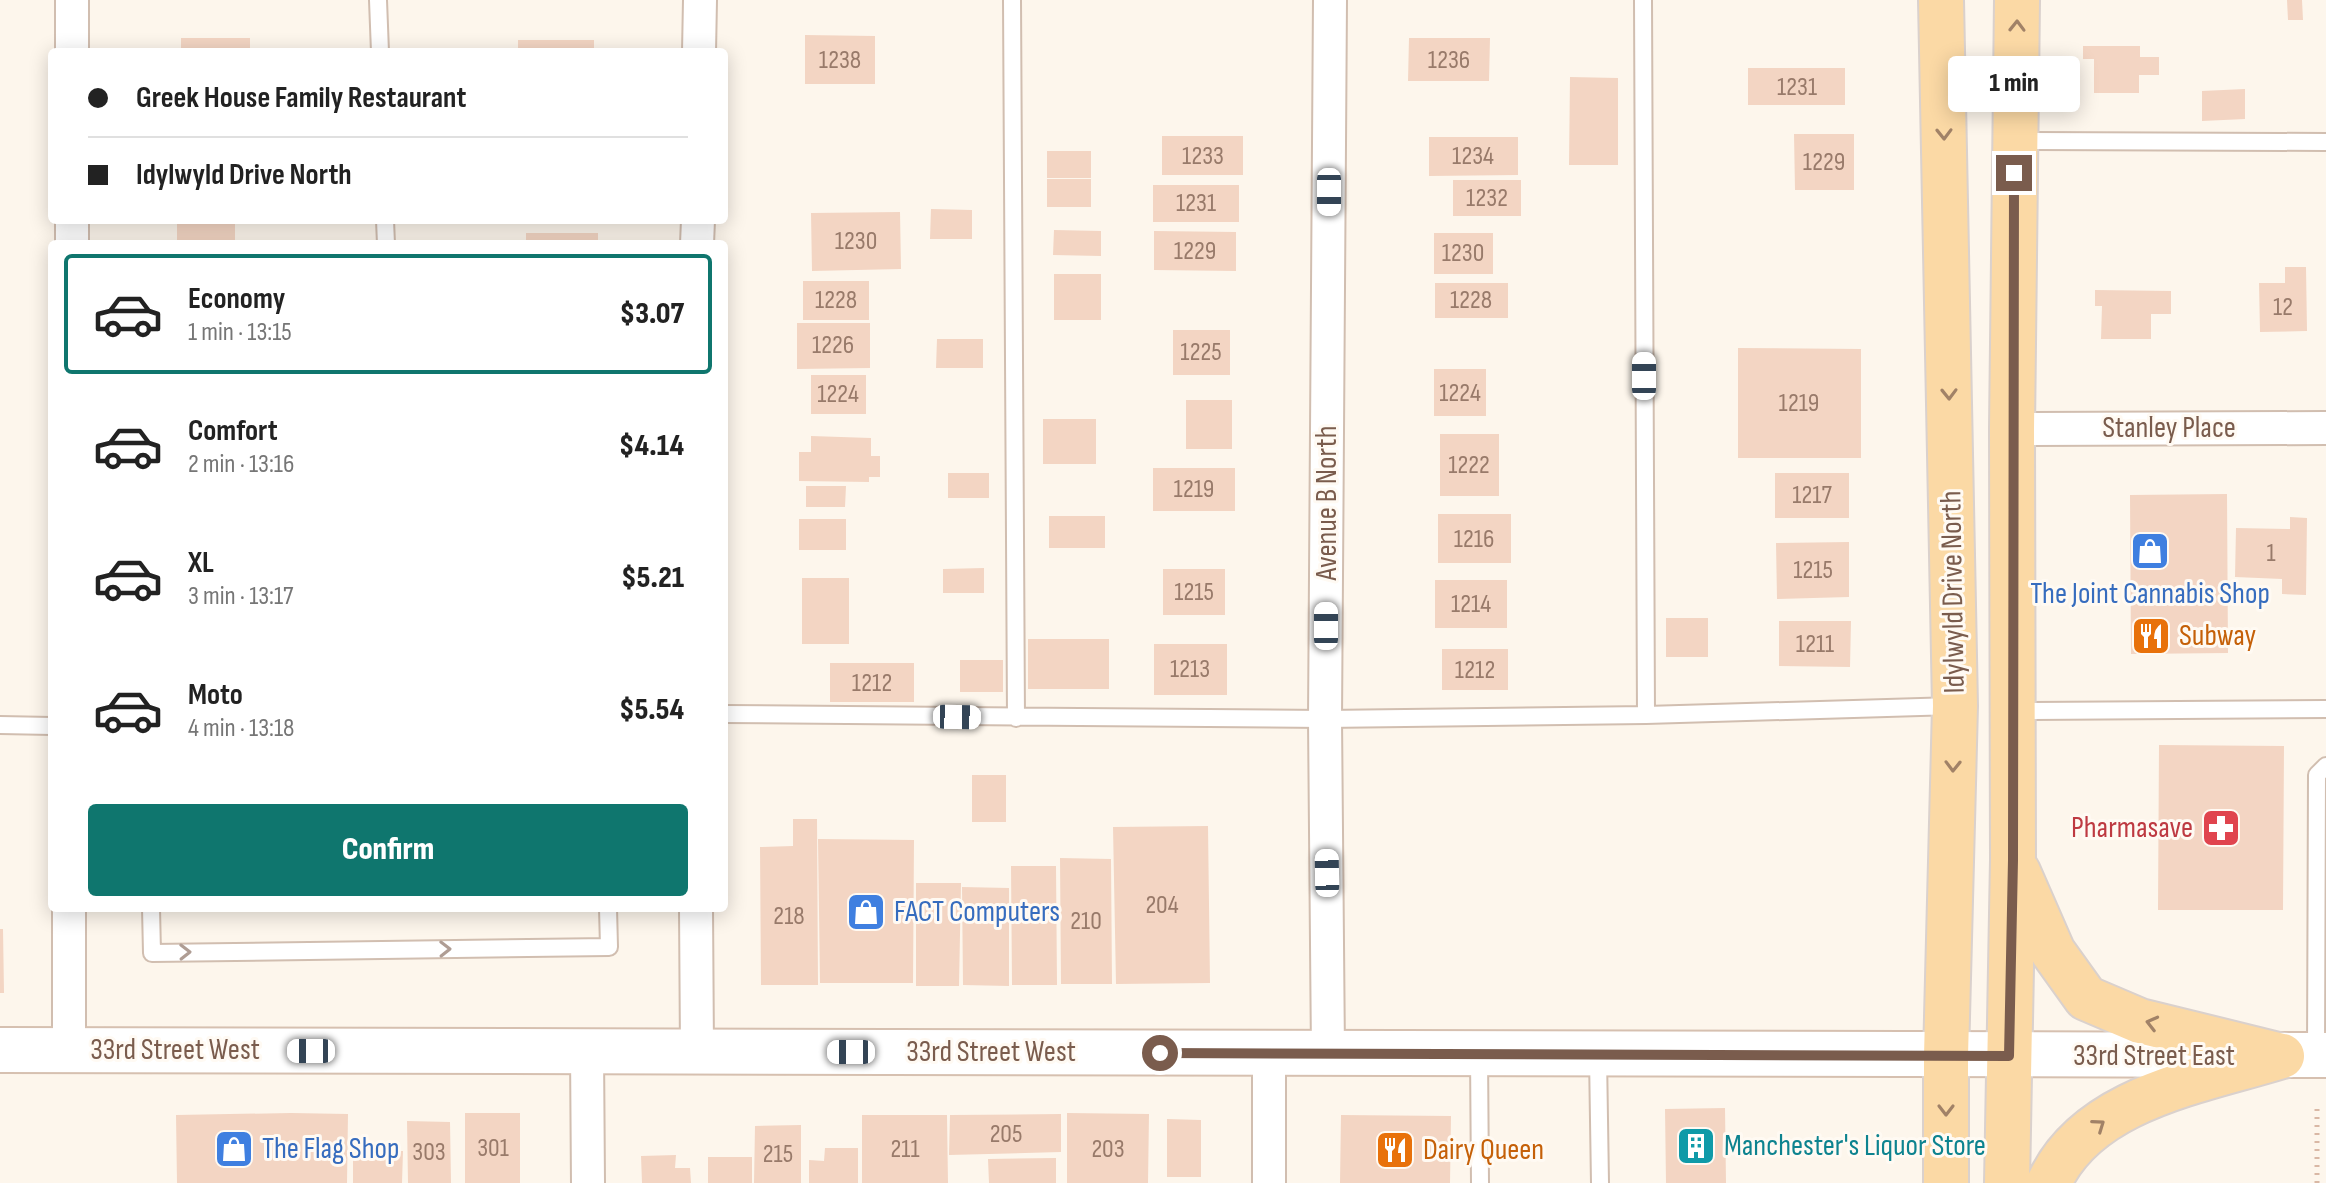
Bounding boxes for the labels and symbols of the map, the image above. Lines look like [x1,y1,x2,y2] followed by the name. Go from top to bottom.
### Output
[2008,19,2025,32] one-way arrow
[819,45,861,76] house number: 1238
[1428,45,1470,76] house number: 1236
[1948,57,2080,113] callout: 1 min
[1777,72,1817,103] house number: 1231
[1935,128,1953,141] one-way arrow
[1182,141,1224,172] house number: 1233
[1452,141,1494,172] house number: 1234
[1803,147,1845,178] house number: 1229
[1996,155,2032,191] route end
[1317,168,1341,216] car
[1466,183,1508,214] house number: 1232
[1176,188,1216,219] house number: 1231
[835,226,877,257] house number: 1230
[1174,236,1216,267] house number: 1229
[1442,238,1484,269] house number: 1230
[815,285,857,316] house number: 1228
[1450,285,1492,316] house number: 1228
[2273,292,2293,323] house number: 12
[812,330,854,361] house number: 1226
[1180,337,1222,368] house number: 1225
[1632,352,1656,400] car
[1439,378,1481,409] house number: 1224
[817,379,859,410] house number: 1224
[1779,388,1819,419] house number: 1219
[1940,388,1958,401] one-way arrow
[2102,410,2236,446] street label: Stanley Place
[1309,426,1345,581] street label: Avenue B North
[1448,450,1490,481] house number: 1222
[1174,474,1214,505] house number: 1219
[1792,480,1832,511] house number: 1217
[1933,490,1973,694] street label: Idylwyld Drive North
[1454,524,1494,555] house number: 1216
[2129,530,2171,572] shop icon: The Joint Cannabis Shop
[2266,538,2276,569] house number: 1
[1793,555,1833,586] house number: 1215
[2030,576,2270,612] place label: The Joint Cannabis Shop
[1174,577,1214,608] house number: 1215
[1451,589,1491,620] house number: 1214
[1314,602,1338,650] car
[2130,615,2172,657] restaurant icon: Subway
[2179,618,2256,654] place label: Subway
[1796,629,1834,660] house number: 1211
[1170,654,1210,685] house number: 1213
[1455,655,1495,686] house number: 1212
[852,668,892,699] house number: 1212
[933,705,981,729] car
[1945,760,1962,773] one-way arrow
[2200,807,2242,849] pharmacy icon: Pharmasave
[2071,810,2193,846] place label: Pharmasave
[1315,849,1339,897] car
[1145,890,1179,921] house number: 204
[845,891,887,933] shop icon: FACT Computers
[894,894,1060,930] place label: FACT Computers
[773,901,805,932] house number: 218
[1070,906,1102,937] house number: 210
[439,940,452,958] one-way arrow
[179,944,192,961] one-way arrow
[2146,1016,2160,1033] one-way arrow
[90,1032,260,1068] street label: 33rd Street West
[906,1034,1076,1070] street label: 33rd Street West
[1142,1035,1178,1071] route start
[2073,1038,2235,1074] street label: 33rd Street East
[287,1039,335,1063] car
[827,1040,875,1064] car
[1937,1104,1955,1117] one-way arrow
[990,1119,1022,1150] house number: 205
[2090,1120,2104,1135] one-way arrow
[1675,1125,1717,1167] building icon: Manchester's Liquor Store
[213,1128,255,1170] shop icon: The Flag Shop
[1724,1128,1986,1164] place label: Manchester's Liquor Store
[1374,1129,1416,1171] restaurant icon: Dairy Queen
[262,1131,399,1167] place label: The Flag Shop
[1423,1132,1544,1168] place label: Dairy Queen
[477,1133,509,1164] house number: 301
[891,1134,920,1165] house number: 211
[1091,1134,1125,1165] house number: 203
[412,1137,446,1168] house number: 303
[763,1139,793,1170] house number: 215

